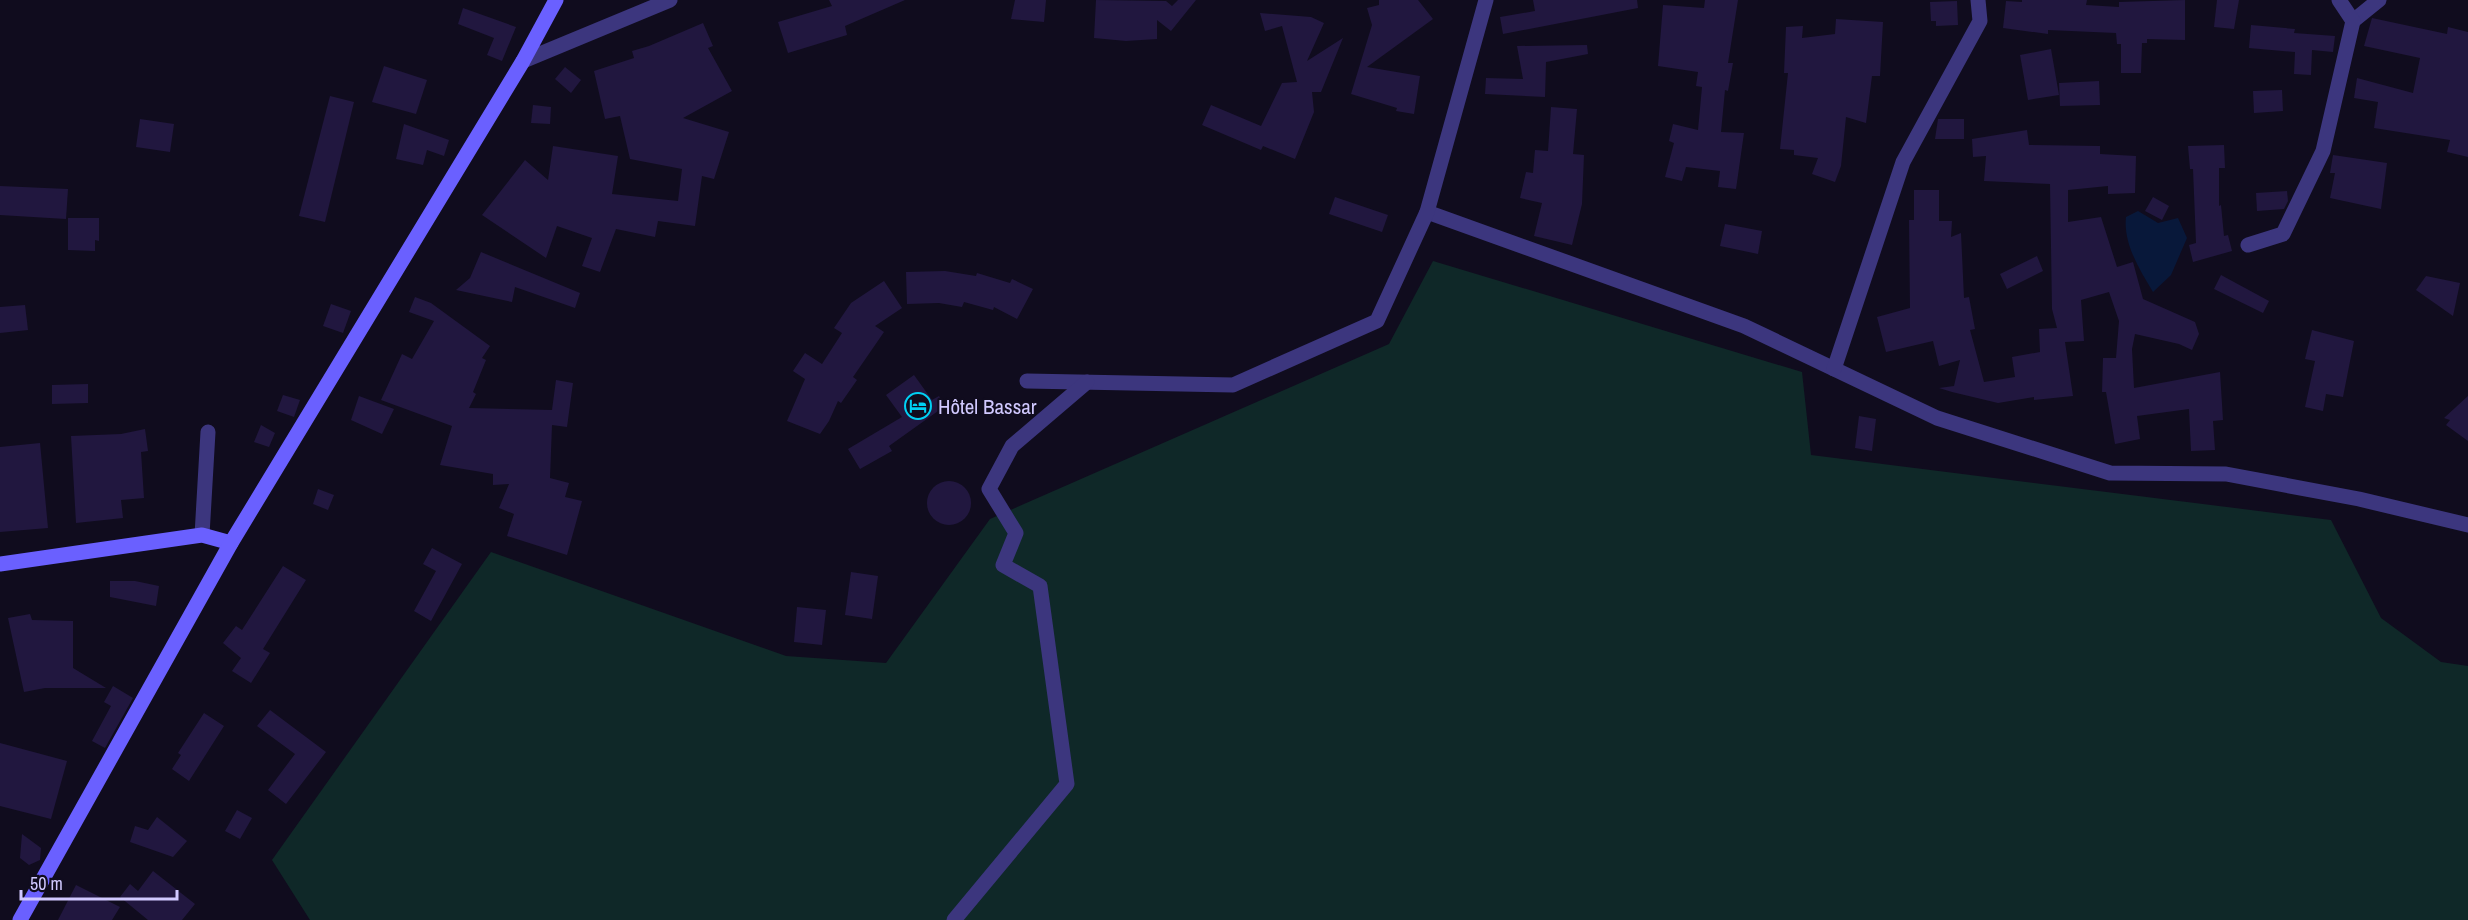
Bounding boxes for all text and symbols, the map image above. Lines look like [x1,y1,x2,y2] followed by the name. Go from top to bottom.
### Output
[903,391,933,421] hotel icon: Hôtel Bassar
[938,392,1037,421] place label: Hôtel Bassar
[21,863,177,901] scale bar
[30,871,63,896] text: 50 m

